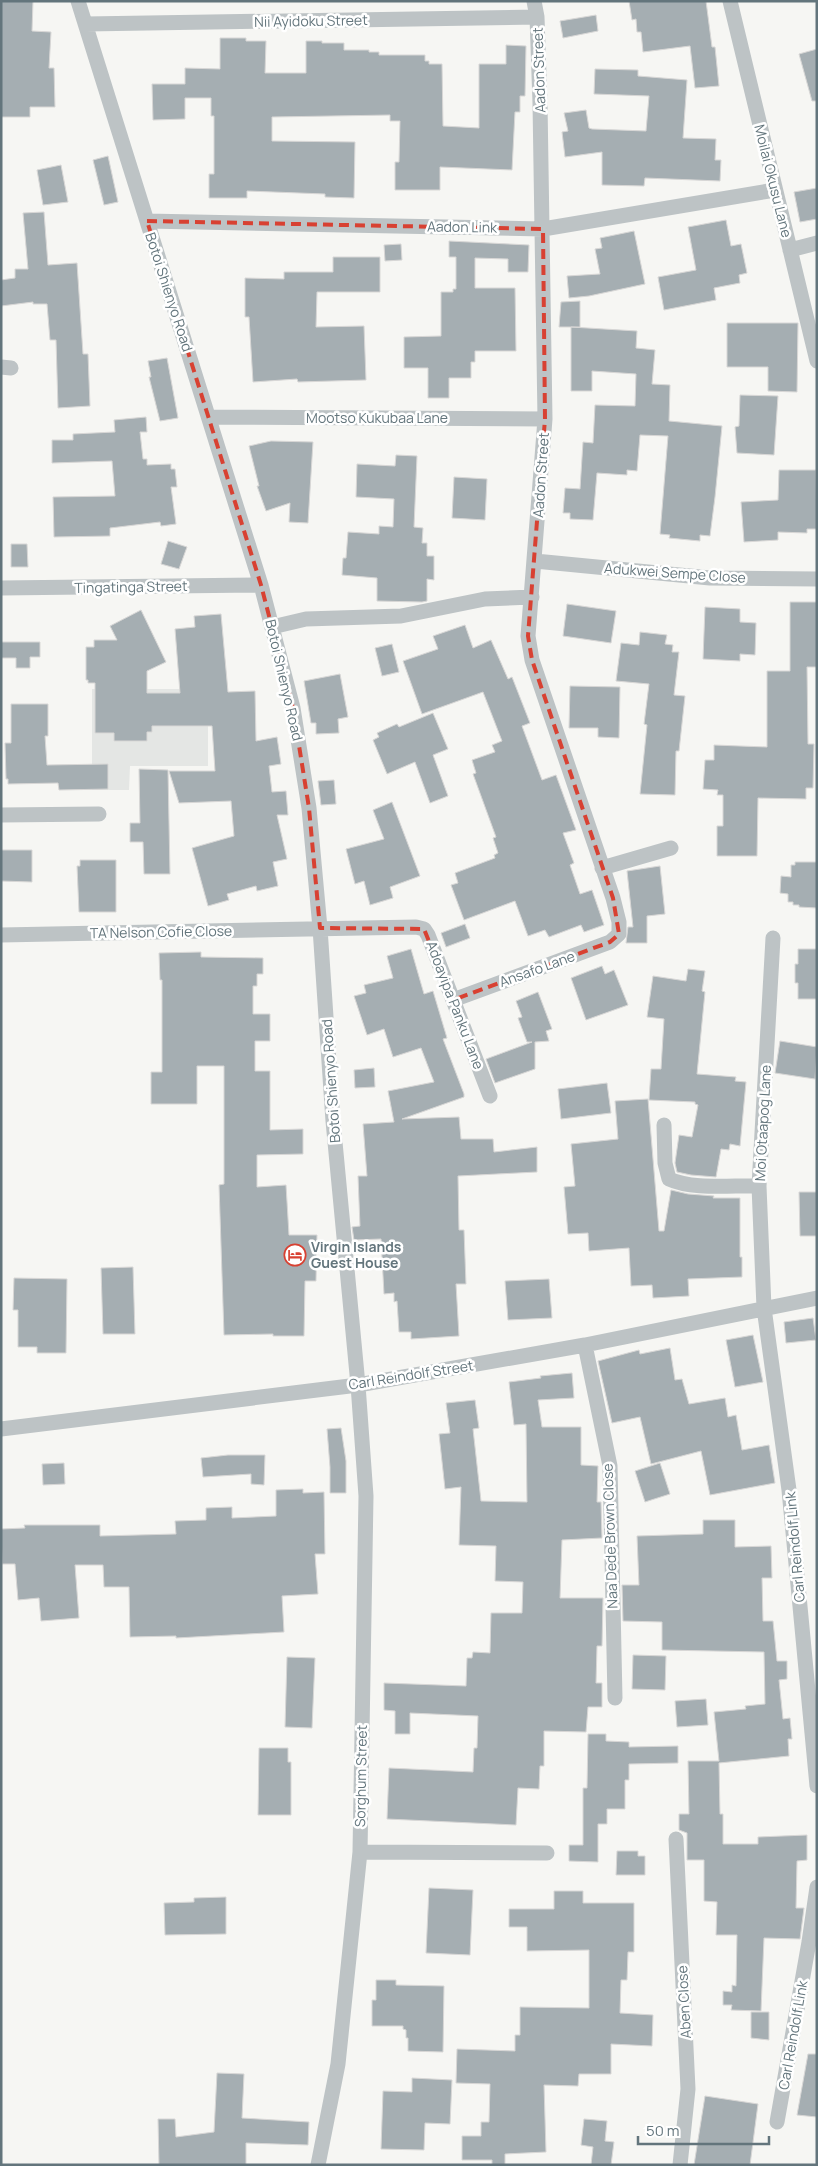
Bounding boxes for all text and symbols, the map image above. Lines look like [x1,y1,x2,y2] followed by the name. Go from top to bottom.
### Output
[254,10,368,31] street label: Nii Ayidoku Street
[528,27,549,113] street label: Aadon Street
[750,122,797,239] street label: Moilai Okusu Lane
[427,216,498,237] street label: Aadon Link
[141,230,198,354] street label: Botoi Shienyo Road
[306,408,448,427] street label: Mootso Kukubaa Lane
[528,431,553,518] street label: Aadon Street
[604,558,746,587] street label: Adukwei Sempe Close
[74,576,188,597] street label: Tingatinga Street
[261,617,308,743] street label: Botoi Shienyo Road
[90,921,232,942] street label: TA Nelson Cofie Close
[422,938,489,1072] street label: Adoayipa Panku Lane
[496,946,577,991] street label: Ansafo Lane
[317,1018,344,1144] street label: Botoi Shienyo Road
[750,1064,775,1182] street label: Moi Otaapog Lane
[311,1237,402,1272] place label: Virgin Islands Guest House
[283,1243,307,1267] hotel icon: Virgin Islands Guest House
[347,1355,475,1394] street label: Carl Reindolf Street
[597,1463,622,1609] street label: Naa Dede Brown Close
[780,1490,809,1603] street label: Carl Reindolf Link
[350,1724,371,1827] street label: Sorghum Street
[672,1965,695,2039] street label: Aben Close
[774,1978,812,2091] street label: Carl Reindolf Link
[638,2114,769,2146] scale bar
[646,2120,680,2141] text: 50 m

